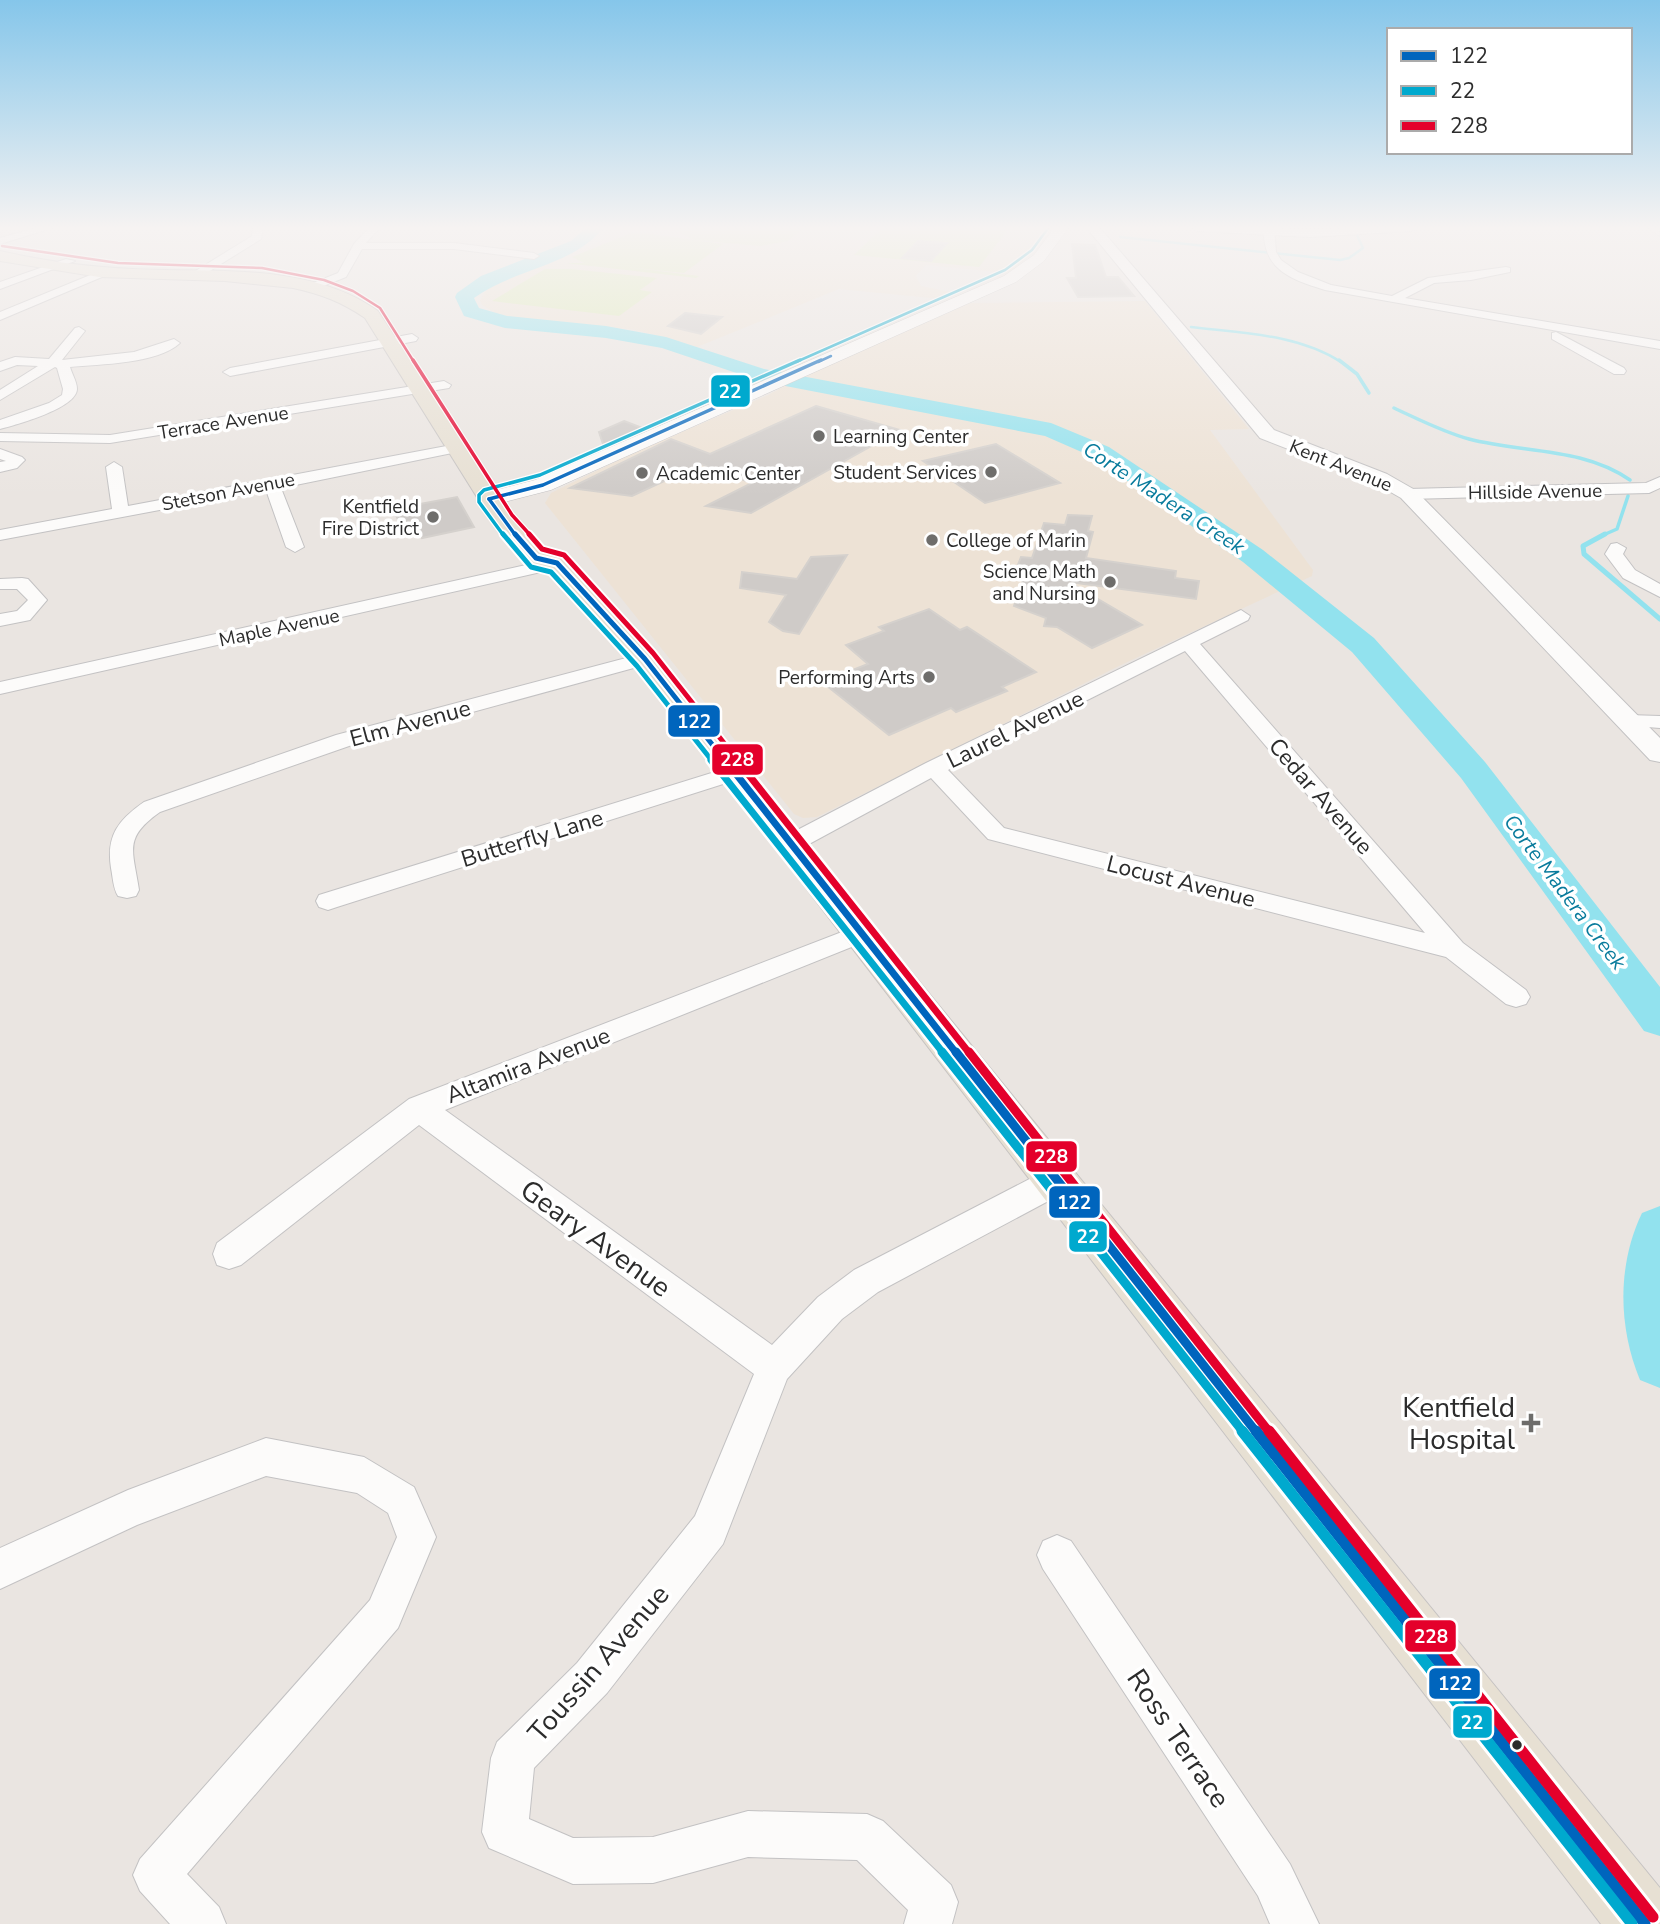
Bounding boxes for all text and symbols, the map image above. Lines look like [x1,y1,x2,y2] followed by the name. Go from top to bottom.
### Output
[1387,28,1632,154] legend
[1450,42,1488,70] text: 122
[1450,77,1475,105] text: 22
[1450,112,1488,140] text: 228
[710,374,751,408] line badge: 22
[719,379,741,405] text: 22
[156,400,290,446] street label: Terrace Avenue
[833,424,969,450] place label: Learning Center
[811,428,827,444] marker: Learning Center
[1285,434,1396,498] street label: Kent Avenue
[1078,435,1251,561] water label: Corte Madera Creek
[833,460,977,486] place label: Student Services
[656,461,801,487] place label: Academic Center
[983,464,999,480] marker: Student Services
[634,465,650,481] marker: Academic Center
[159,466,297,518] street label: Stetson Avenue
[1468,478,1602,506] street label: Hillside Avenue
[322,494,419,542] place label: Kentfield Fire District
[425,509,441,525] marker: Kentfield Fire District
[946,528,1086,554] place label: College of Marin
[924,532,940,548] marker: College of Marin
[983,559,1096,607] place label: Science Math and Nursing
[1102,574,1118,590] marker: Science Math and Nursing
[217,603,342,653] street label: Maple Avenue
[778,665,915,691] place label: Performing Arts
[921,669,937,685] marker: Performing Arts
[942,683,1089,776] street label: Laurel Avenue
[346,692,474,755] street label: Elm Avenue
[667,704,721,738] line badge: 122
[677,709,711,735] text: 122
[1261,731,1380,861] street label: Cedar Avenue
[711,743,764,776] line badge: 228
[720,747,754,773] text: 228
[457,802,607,875] street label: Butterfly Lane
[1497,809,1633,976] water label: Corte Madera Creek
[1103,848,1258,915] street label: Locust Avenue
[442,1020,615,1111] street label: Altamira Avenue
[1025,1140,1078,1173] line badge: 228
[1034,1144,1068,1170] text: 228
[512,1171,679,1306] street label: Geary Avenue
[1048,1185,1101,1219] line badge: 122
[1057,1190,1091,1216] text: 122
[1068,1220,1108,1253] line badge: 22
[1077,1224,1099,1250] text: 22
[1402,1389,1516,1459] place label: Kentfield Hospital
[1521,1413,1541,1433] marker: Kentfield Hospital
[520,1577,678,1751] street label: Toussin Avenue
[1404,1619,1457,1653] line badge: 228
[1414,1624,1448,1650] text: 228
[1118,1662,1239,1816] street label: Ross Terrace
[1428,1667,1481,1700] line badge: 122
[1438,1671,1472,1697] text: 122
[1452,1705,1493,1739] line badge: 22
[1461,1710,1483,1736] text: 22
[1510,1738,1524,1752] unlabelled marker

